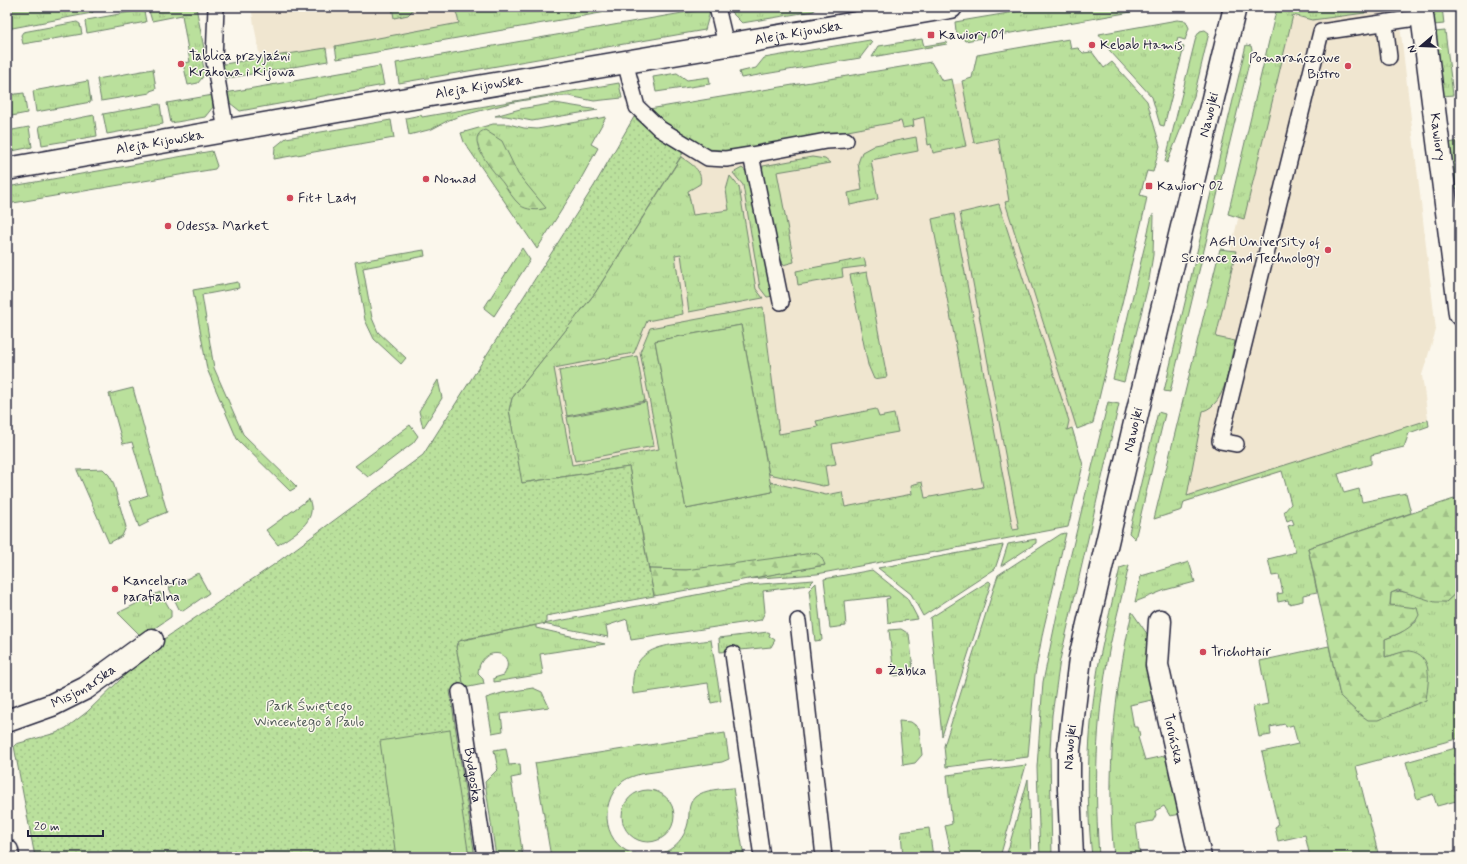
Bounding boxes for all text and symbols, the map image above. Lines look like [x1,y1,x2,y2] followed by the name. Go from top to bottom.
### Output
[753,16,844,49] street label: Aleja Kijowska
[939,26,1005,44] place label: Kawiory 01
[1401,26,1441,66] north arrow
[926,30,936,40] marker: Kawiory 01
[1100,36,1183,54] place label: Kebab Hamis
[1087,40,1097,50] marker: Kebab Hamis
[1405,43,1420,55] text: N
[189,47,295,81] place label: Tablica przyjaźni Krakowa i Kijowa
[1249,49,1340,83] place label: Pomarańczowe Bistro
[176,59,186,69] marker: Tablica przyjaźni Krakowa i Kijowa
[1343,61,1353,71] marker: Pomarańczowe Bistro
[434,70,525,103] street label: Aleja Kijowska
[1195,91,1223,139] street label: Nawojki
[1426,112,1449,162] street label: Kawiory
[114,126,206,159] street label: Aleja Kijowska
[434,170,476,188] place label: Nomad
[421,174,431,184] marker: Nomad
[1157,177,1224,195] place label: Kawiory 02
[1144,181,1154,191] marker: Kawiory 02
[298,189,356,207] place label: Fit+ Lady
[285,193,295,203] marker: Fit+ Lady
[176,217,270,235] place label: Odessa Market
[163,221,173,231] marker: Odessa Market
[1181,233,1320,268] place label: AGH University of Science and Technology
[1323,245,1333,255] marker: AGH University of Science and Technology
[1119,406,1147,454] street label: Nawojki
[123,572,188,606] place label: Kancelaria parafialna
[110,584,120,594] marker: Kancelaria parafialna
[1211,643,1271,661] place label: TrichoHair
[1198,647,1208,657] marker: TrichoHair
[48,660,119,713] street label: Misjonarska
[887,662,927,680] place label: Żabka
[874,666,884,676] marker: Żabka
[254,697,364,732] park label: Park Świętego Wincentego á Paulo
[1159,712,1188,766] street label: Toruńska
[1060,723,1081,770] street label: Nawojki
[460,746,486,804] street label: Bydgoska
[28,812,103,838] scale bar
[34,819,60,835] text: 20 m

